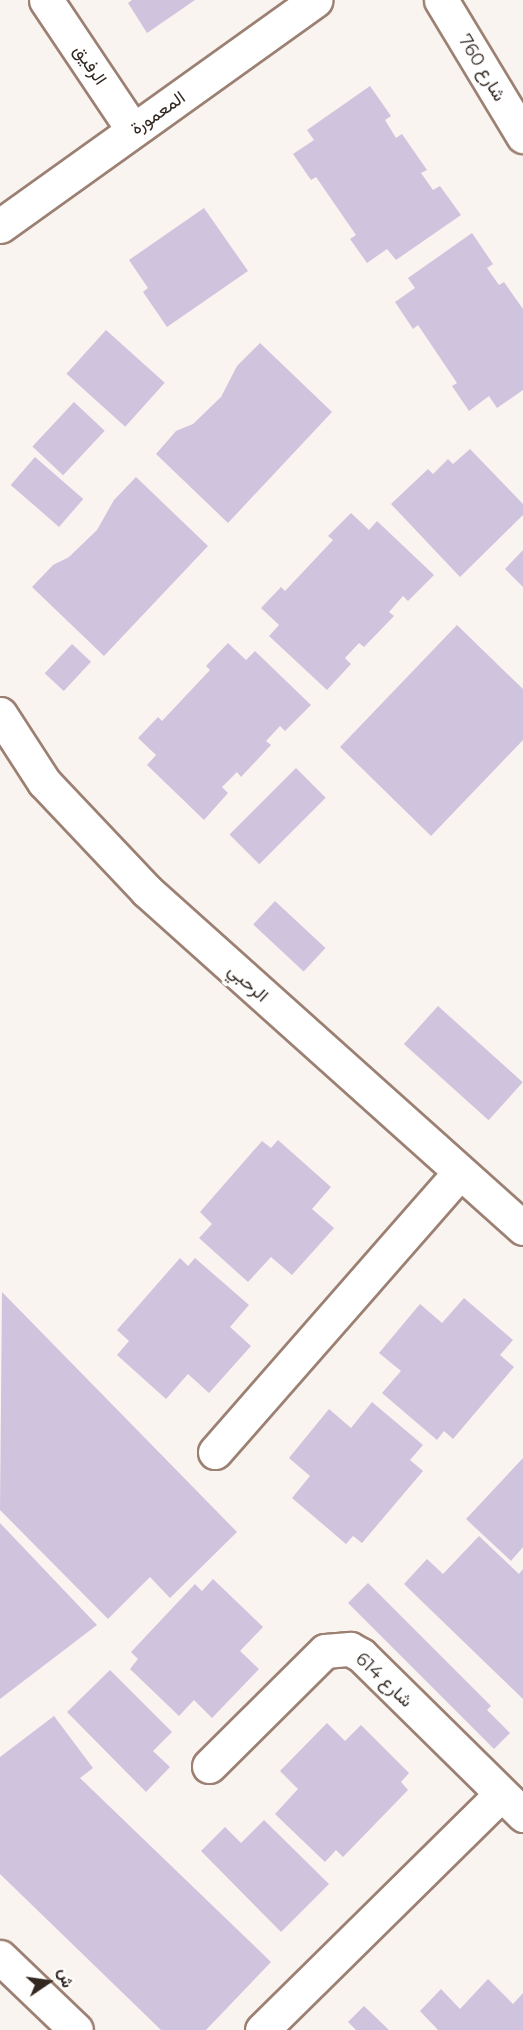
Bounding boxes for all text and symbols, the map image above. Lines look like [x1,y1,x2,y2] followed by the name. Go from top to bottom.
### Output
[454,31,510,105] street label: شارع 760
[69,41,111,89] street label: الرفيق
[127,87,189,139] street label: المعمورة
[223,959,273,1007] street label: الرحبي
[351,1648,417,1712] street label: شارع 614
[18,1952,78,2012] north arrow
[55,1966,77,1989] text: ش

